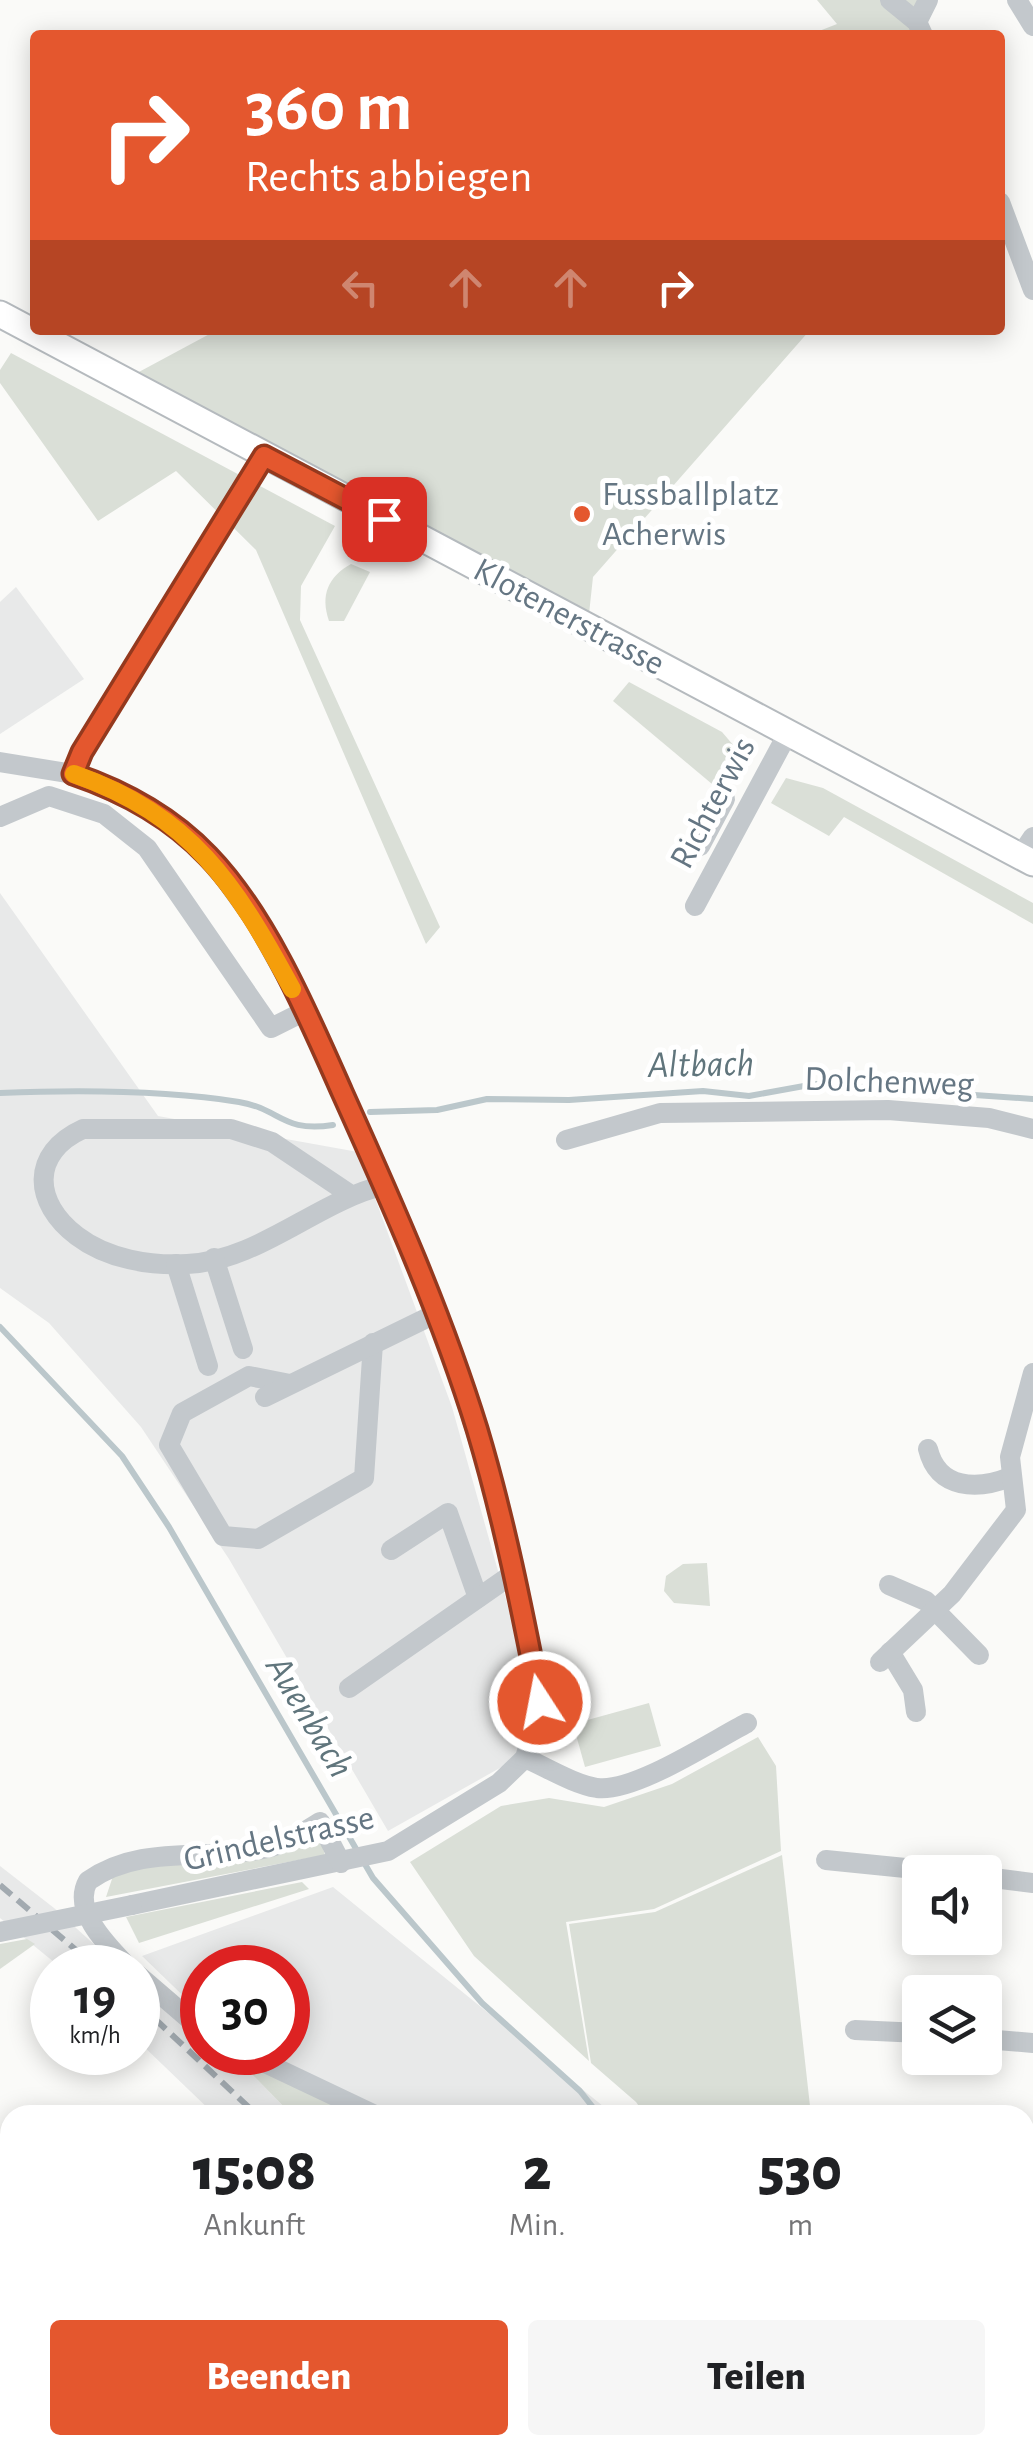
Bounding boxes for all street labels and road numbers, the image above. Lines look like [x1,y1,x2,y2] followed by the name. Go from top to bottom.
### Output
[468,552,670,682] street label: Klotenerstrasse
[664,732,762,874] street label: Richterwis
[804,1062,974,1102] street label: Dolchenweg
[180,1800,378,1878] street label: Grindelstrasse

